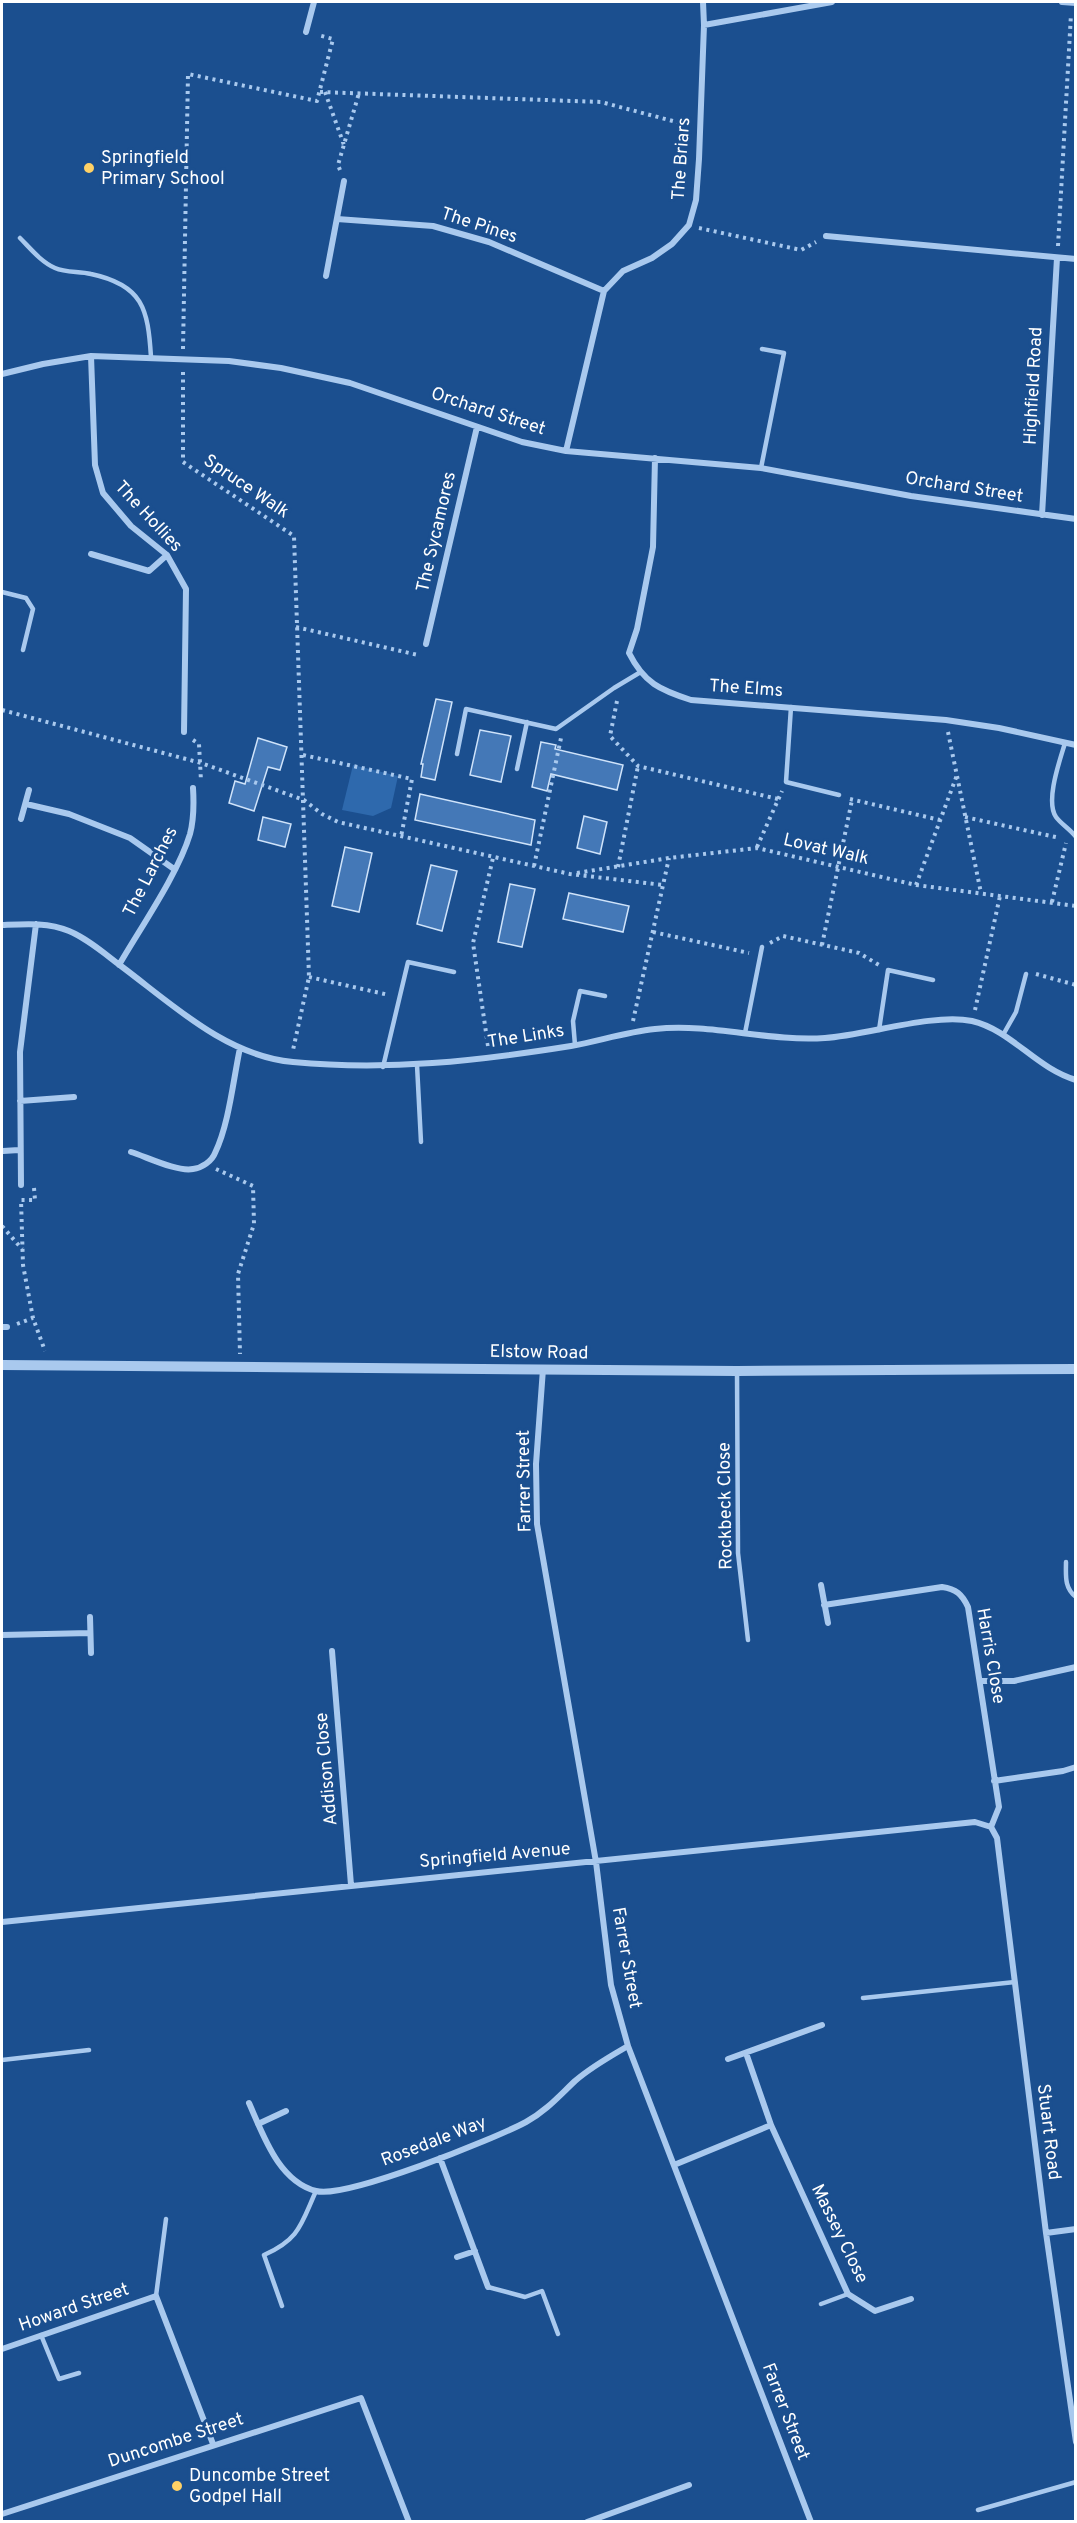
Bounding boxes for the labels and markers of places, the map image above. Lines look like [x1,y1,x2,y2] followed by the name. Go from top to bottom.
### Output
[101,147,225,191] place label: Springfield Primary School
[82,161,96,175] marker: Springfield Primary School
[189,2465,330,2509] place label: Duncombe Street Godpel Hall
[170,2479,184,2493] marker: Duncombe Street Godpel Hall

